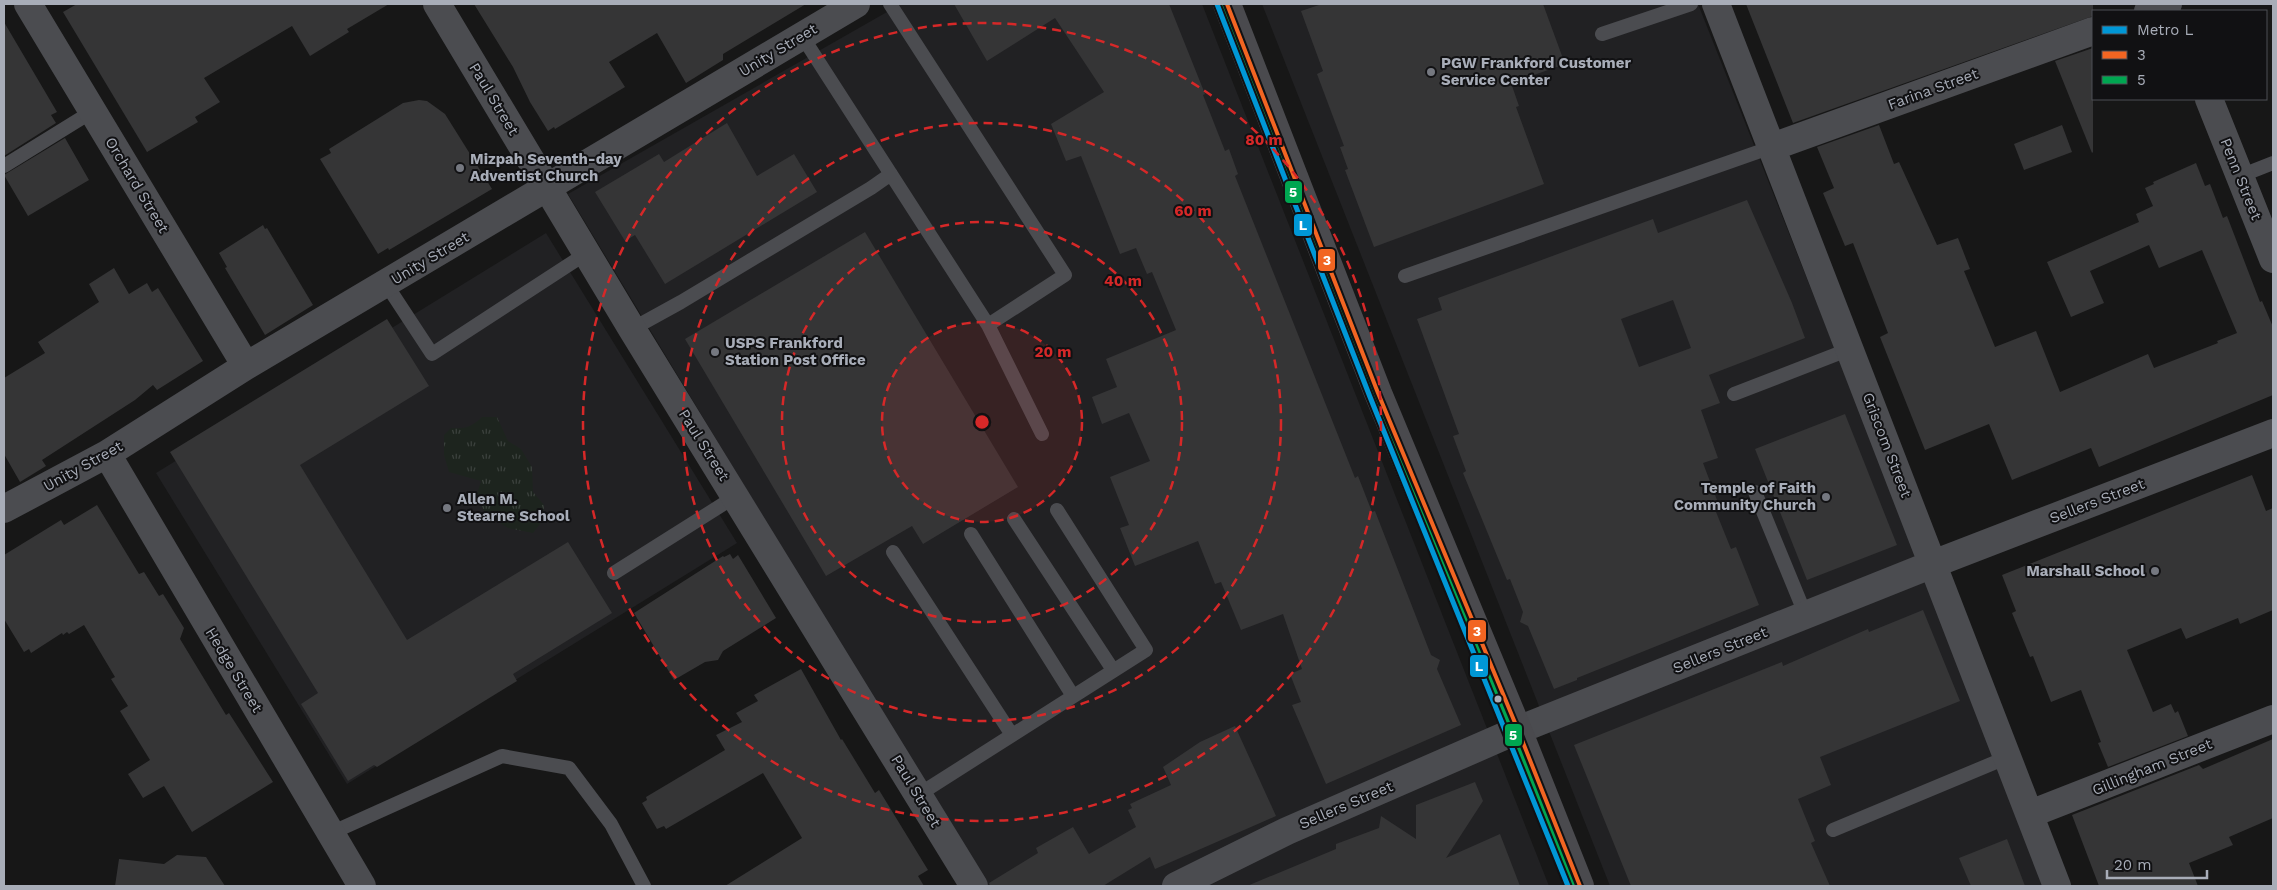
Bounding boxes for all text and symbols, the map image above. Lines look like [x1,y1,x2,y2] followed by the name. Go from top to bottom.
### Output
[2092,10,2267,100] legend
[736,19,821,80] street label: Unity Street
[2137,21,2193,39] text: Metro L
[2137,46,2146,64] text: 3
[1441,54,1631,89] place label: PGW Frankford Customer Service Center
[465,60,523,139] street label: Paul Street
[1885,64,1981,114] street label: Farina Street
[1425,66,1437,78] marker: PGW Frankford Customer Service Center
[2137,71,2146,89] text: 5
[1245,131,1283,149] text: 80 m
[101,134,173,237] street label: Orchard Street
[2216,136,2266,223] street label: Penn Street
[470,150,622,185] place label: Mizpah Seventh-day Adventist Church
[454,162,466,174] marker: Mizpah Seventh-day Adventist Church
[1284,180,1303,204] line badge: 5
[1289,184,1297,200] text: 5
[1174,202,1212,220] text: 60 m
[1293,213,1313,237] line badge: L
[1299,217,1308,233] text: L
[388,227,473,288] street label: Unity Street
[1317,248,1336,272] line badge: 3
[1323,252,1331,268] text: 3
[1104,272,1142,290] text: 40 m
[725,334,866,369] place label: USPS Frankford Station Post Office
[1034,343,1072,361] text: 20 m
[709,346,721,358] marker: USPS Frankford Station Post Office
[1859,390,1916,501] street label: Griscom Street
[675,406,734,485] street label: Paul Street
[973,413,991,431] centre of rings
[40,437,126,495] street label: Unity Street
[2047,474,2148,527] street label: Sellers Street
[1674,479,1816,514] place label: Temple of Faith Community Church
[457,490,570,525] place label: Allen M. Stearne School
[1820,491,1832,503] marker: Temple of Faith Community Church
[441,502,453,514] marker: Allen M. Stearne School
[2026,562,2145,580] place label: Marshall School
[2149,565,2161,577] marker: Marshall School
[1467,619,1487,643] line badge: 3
[1473,623,1481,639] text: 3
[1670,623,1770,677] street label: Sellers Street
[202,624,267,716] street label: Hedge Street
[1469,654,1489,678] line badge: L
[1475,658,1484,674] text: L
[1493,694,1503,704] unlabelled marker
[1504,723,1523,747] line badge: 5
[1509,727,1517,743] text: 5
[2089,734,2215,799] street label: Gillingham Street
[887,752,945,831] street label: Paul Street
[1296,777,1396,833] street label: Sellers Street
[2107,848,2207,880] scale bar
[2114,856,2152,874] text: 20 m

